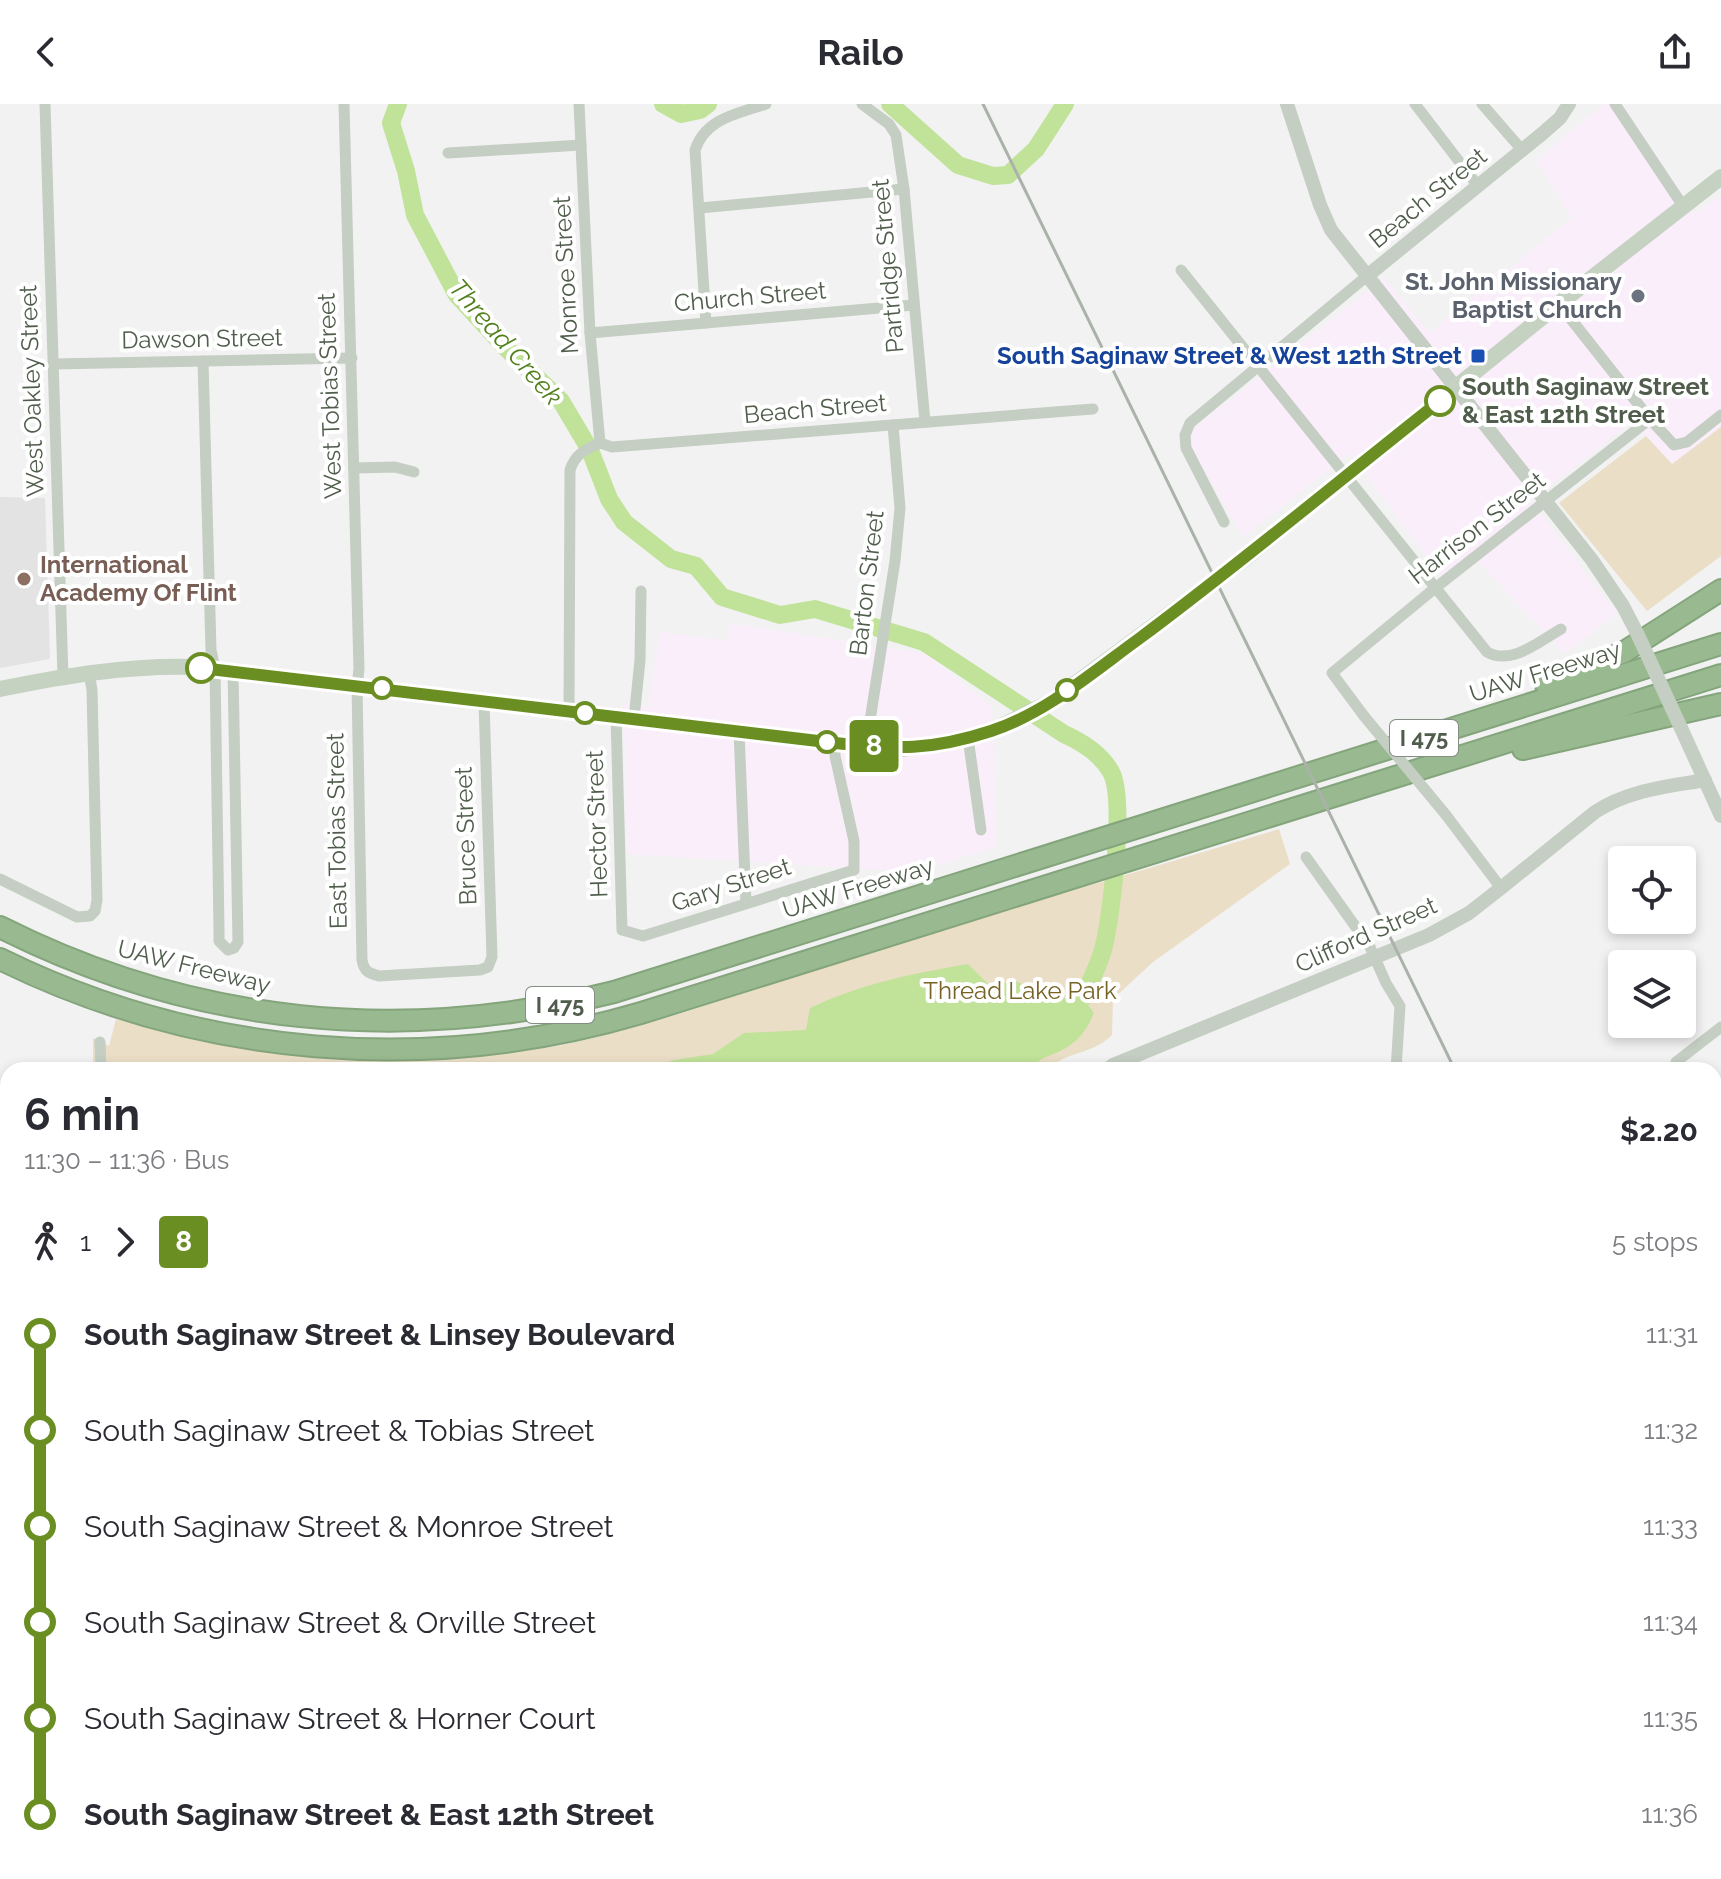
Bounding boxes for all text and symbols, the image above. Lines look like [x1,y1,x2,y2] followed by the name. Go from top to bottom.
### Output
[24,30,68,74] icon: back
[1653,30,1697,74] icon: share
[817,31,904,73] text: Railo
[1363,141,1492,254] street label: Beach Street
[865,178,910,354] street label: Partridge Street
[547,195,584,355] street label: Monroe Street
[1405,267,1622,324] place label: St. John Missionary Baptist Church
[443,273,569,411] water label: Thread Creek
[673,275,827,318] street label: Church Street
[13,284,50,498] street label: West Oakley Street
[1629,287,1647,305] marker: St. John Missionary Baptist Church
[311,292,348,500] street label: West Tobias Street
[121,323,283,354] street label: Dawson Street
[997,341,1462,370] place label: South Saginaw Street & West 12th Street
[1469,347,1487,365] marker: South Saginaw Street & West 12th Street
[1462,372,1709,429] place label: South Saginaw Street & East 12th Street
[1425,386,1455,416] marker: South Saginaw Street & East 12th Street
[742,388,887,429] street label: Beach Street
[1403,465,1551,590] street label: Harrison Street
[843,509,890,657] street label: Barton Street
[40,550,237,607] place label: International Academy Of Flint
[15,570,33,588] marker: International Academy Of Flint
[1466,635,1624,708] street label: UAW Freeway
[186,653,216,683] unlabelled marker
[371,677,393,699] unlabelled marker
[1056,679,1078,701] unlabelled marker
[574,702,596,724] unlabelled marker
[848,720,900,772] line badge: 8
[1390,720,1458,756] road number: I 475
[866,729,882,762] text: 8
[816,731,838,753] unlabelled marker
[320,733,353,929] street label: East Tobias Street
[579,750,614,898] street label: Hector Street
[449,766,482,906] street label: Bruce Street
[1608,846,1696,1038] map controls
[1608,846,1696,934] button: locate
[779,851,937,924] street label: UAW Freeway
[668,852,794,917] street label: Gary Street
[1291,890,1441,979] street label: Clifford Street
[115,934,274,1000] street label: UAW Freeway
[1608,950,1696,1038] button: layers
[923,976,1117,1005] park label: Thread Lake Park
[526,987,594,1023] road number: I 475
[24,1089,140,1140] text: 6 min
[1620,1113,1698,1148] text: $2.20
[24,1145,229,1175] text: 11:30 – 11:36 · Bus
[24,1220,68,1264] icon: walk
[103,1220,147,1264] icon: forward
[175,1225,192,1258] text: 8
[80,1227,91,1257] text: 1
[1612,1227,1698,1257] text: 5 stops
[84,1317,675,1352] text: South Saginaw Street & Linsey Boulevard
[1646,1319,1698,1349] text: 11:31
[84,1413,594,1448] text: South Saginaw Street & Tobias Street
[1643,1415,1698,1445] text: 11:32
[84,1509,613,1544] text: South Saginaw Street & Monroe Street
[1643,1511,1698,1541] text: 11:33
[84,1605,596,1640] text: South Saginaw Street & Orville Street
[1643,1607,1698,1637] text: 11:34
[84,1701,595,1736] text: South Saginaw Street & Horner Court
[1643,1703,1698,1733] text: 11:35
[84,1797,654,1832] text: South Saginaw Street & East 12th Street
[1641,1799,1698,1829] text: 11:36

